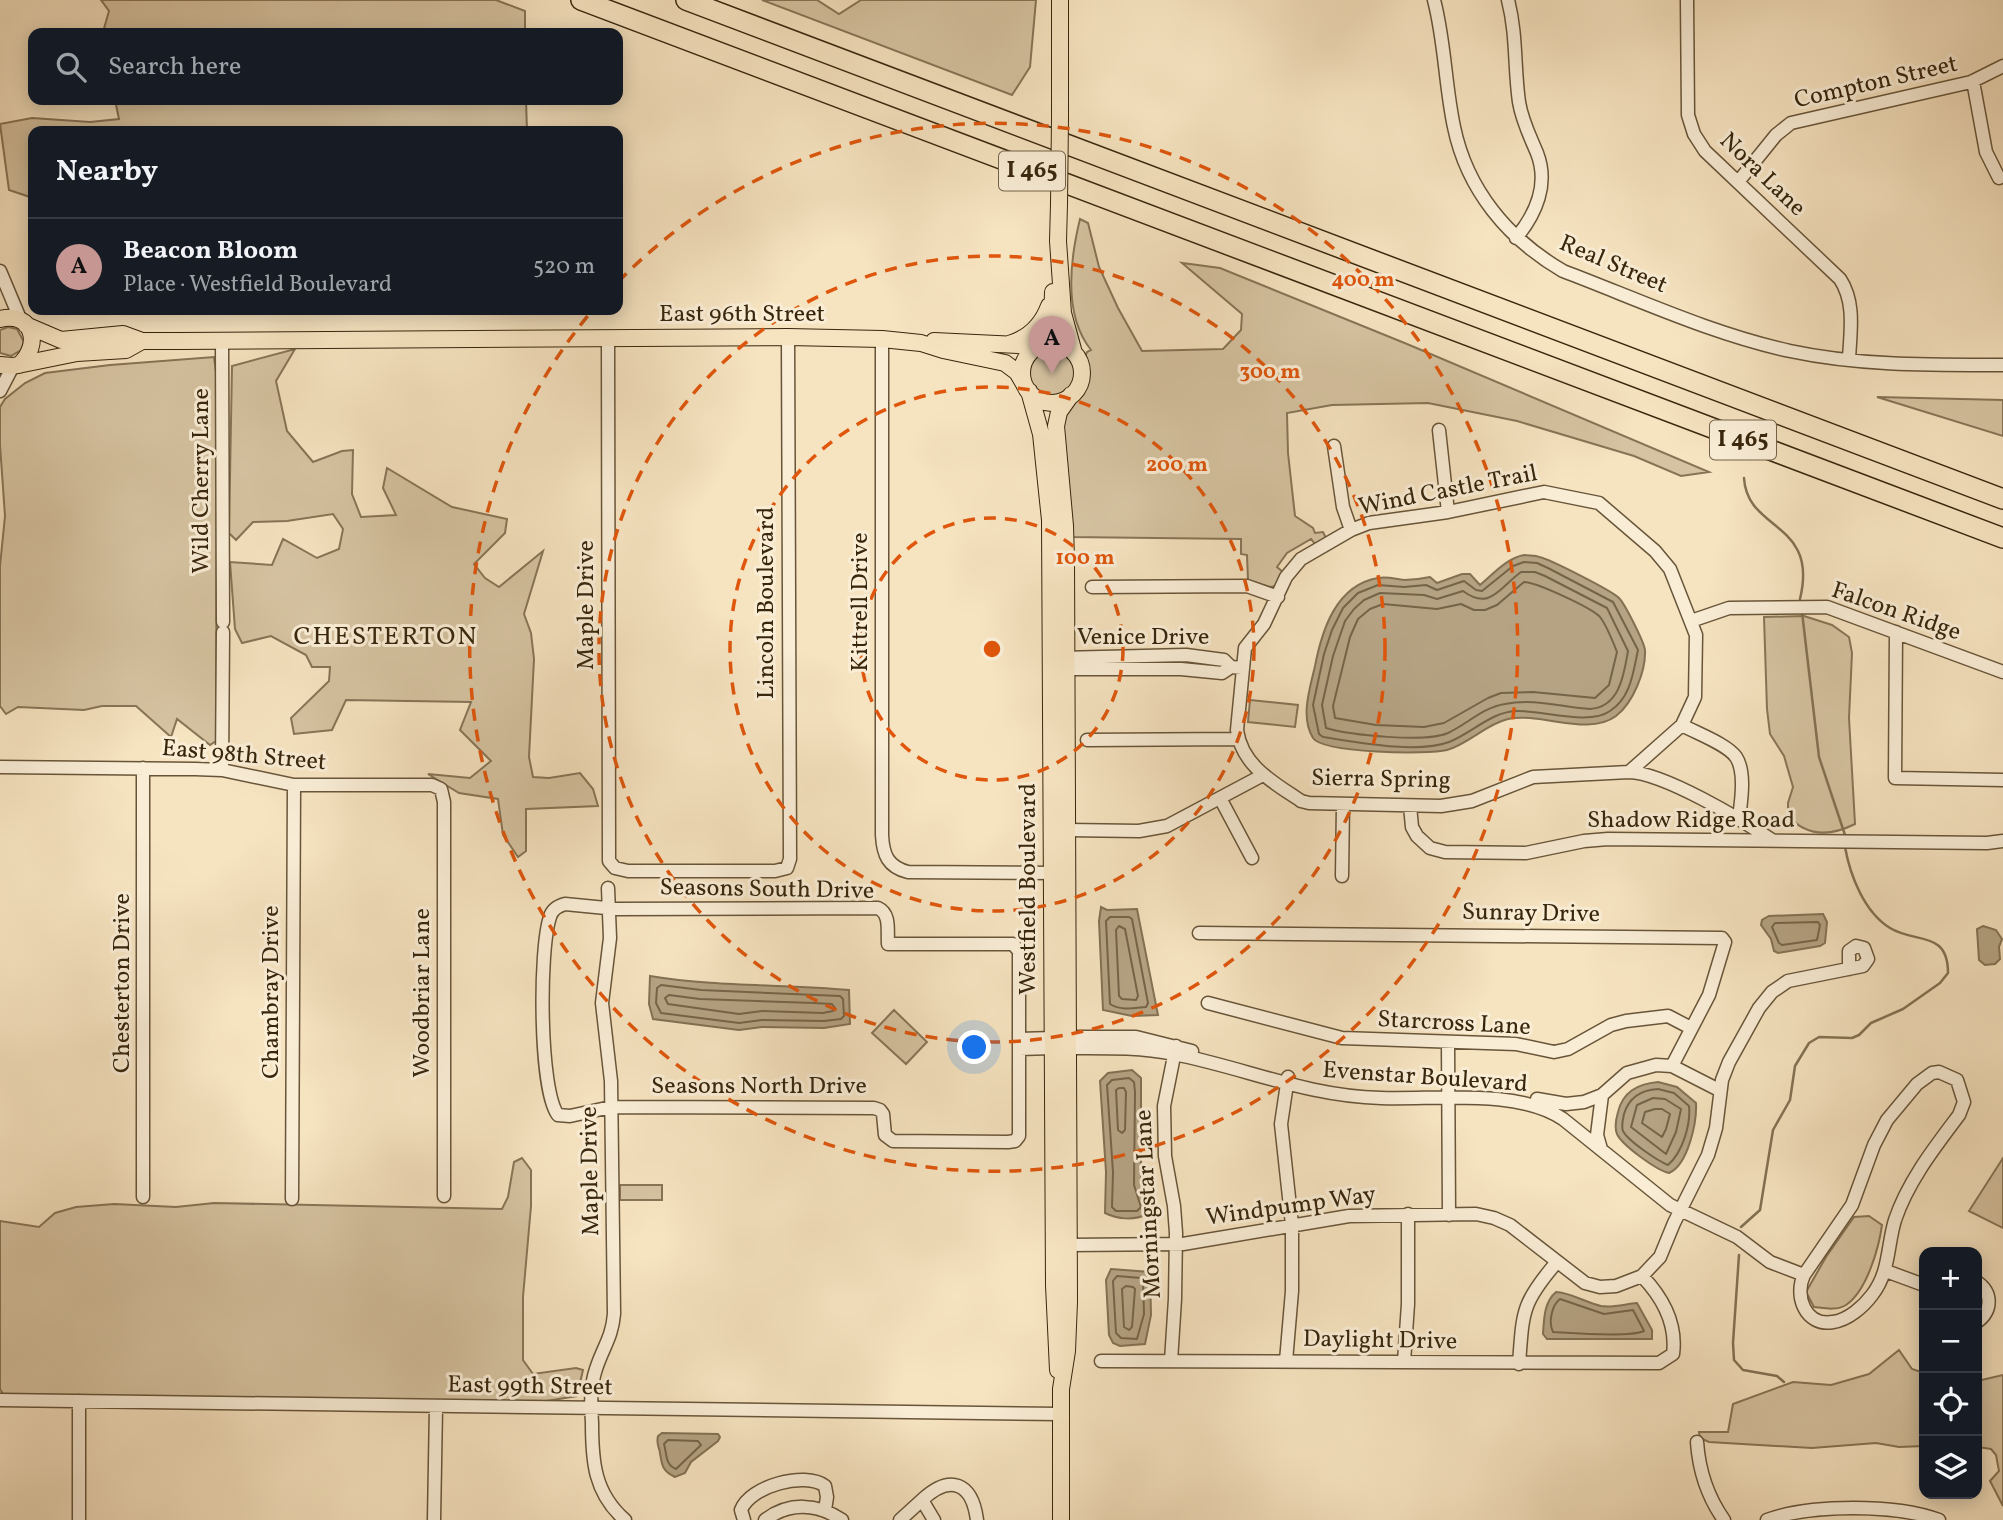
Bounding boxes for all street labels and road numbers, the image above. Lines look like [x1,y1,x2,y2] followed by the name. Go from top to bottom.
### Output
[1791,48,1961,118] street label: Compton Street
[1711,125,1813,225] street label: Nora Lane
[999,152,1065,190] road number: I 465
[1554,227,1672,303] street label: Real Street
[659,298,825,332] street label: East 96th Street
[185,388,219,574] street label: Wild Cherry Lane
[1710,420,1776,460] road number: I 465
[1356,457,1540,525] street label: Wind Castle Trail
[750,507,784,699] street label: Lincoln Boulevard
[844,532,878,672] street label: Kittrell Drive
[570,540,604,670] street label: Maple Drive
[1827,574,1965,650] street label: Falcon Ridge
[1077,621,1209,655] street label: Venice Drive
[160,732,328,780] street label: East 98th Street
[1311,762,1451,798] street label: Sierra Spring
[1012,783,1046,995] street label: Westfield Boulevard
[1587,804,1795,838] street label: Shadow Ridge Road
[659,871,875,909] street label: Seasons South Drive
[106,893,140,1073] street label: Chesterton Drive
[1462,896,1600,932] street label: Sunray Drive
[255,905,289,1079] street label: Chambray Drive
[406,908,440,1078] street label: Woodbriar Lane
[1376,1003,1532,1045] street label: Starcross Lane
[1321,1054,1529,1102] street label: Evenstar Boulevard
[651,1070,867,1104] street label: Seasons North Drive
[573,1106,609,1236] street label: Maple Drive
[1127,1109,1171,1299] street label: Morningstar Lane
[1204,1178,1378,1236] street label: Windpump Way
[1302,1323,1458,1359] street label: Daylight Drive
[447,1369,613,1405] street label: East 99th Street

